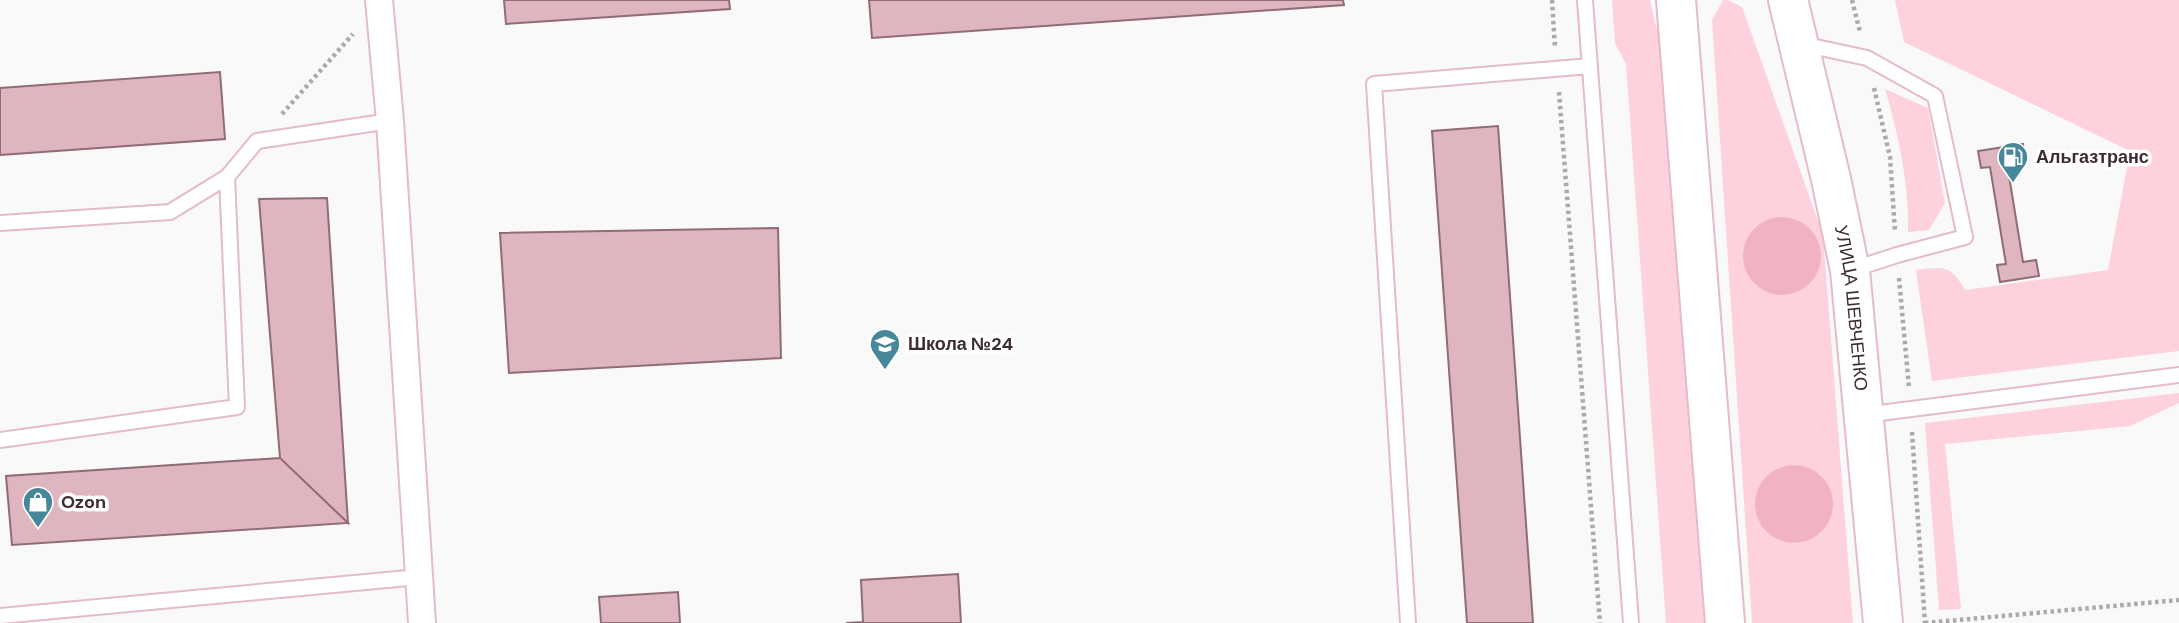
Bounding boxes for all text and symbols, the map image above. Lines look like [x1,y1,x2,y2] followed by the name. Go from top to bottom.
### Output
[1996,140,2030,184] fuel station icon: Альгазтранс
[2036,145,2149,169] place label: Альгазтранс
[1829,223,1873,392] street label: УЛИЦА ШЕВЧЕНКО
[868,327,902,371] school or university icon: Школа №24
[908,332,1013,356] place label: Школа №24
[21,485,55,529] shop icon: Ozon
[61,490,106,514] place label: Ozon

